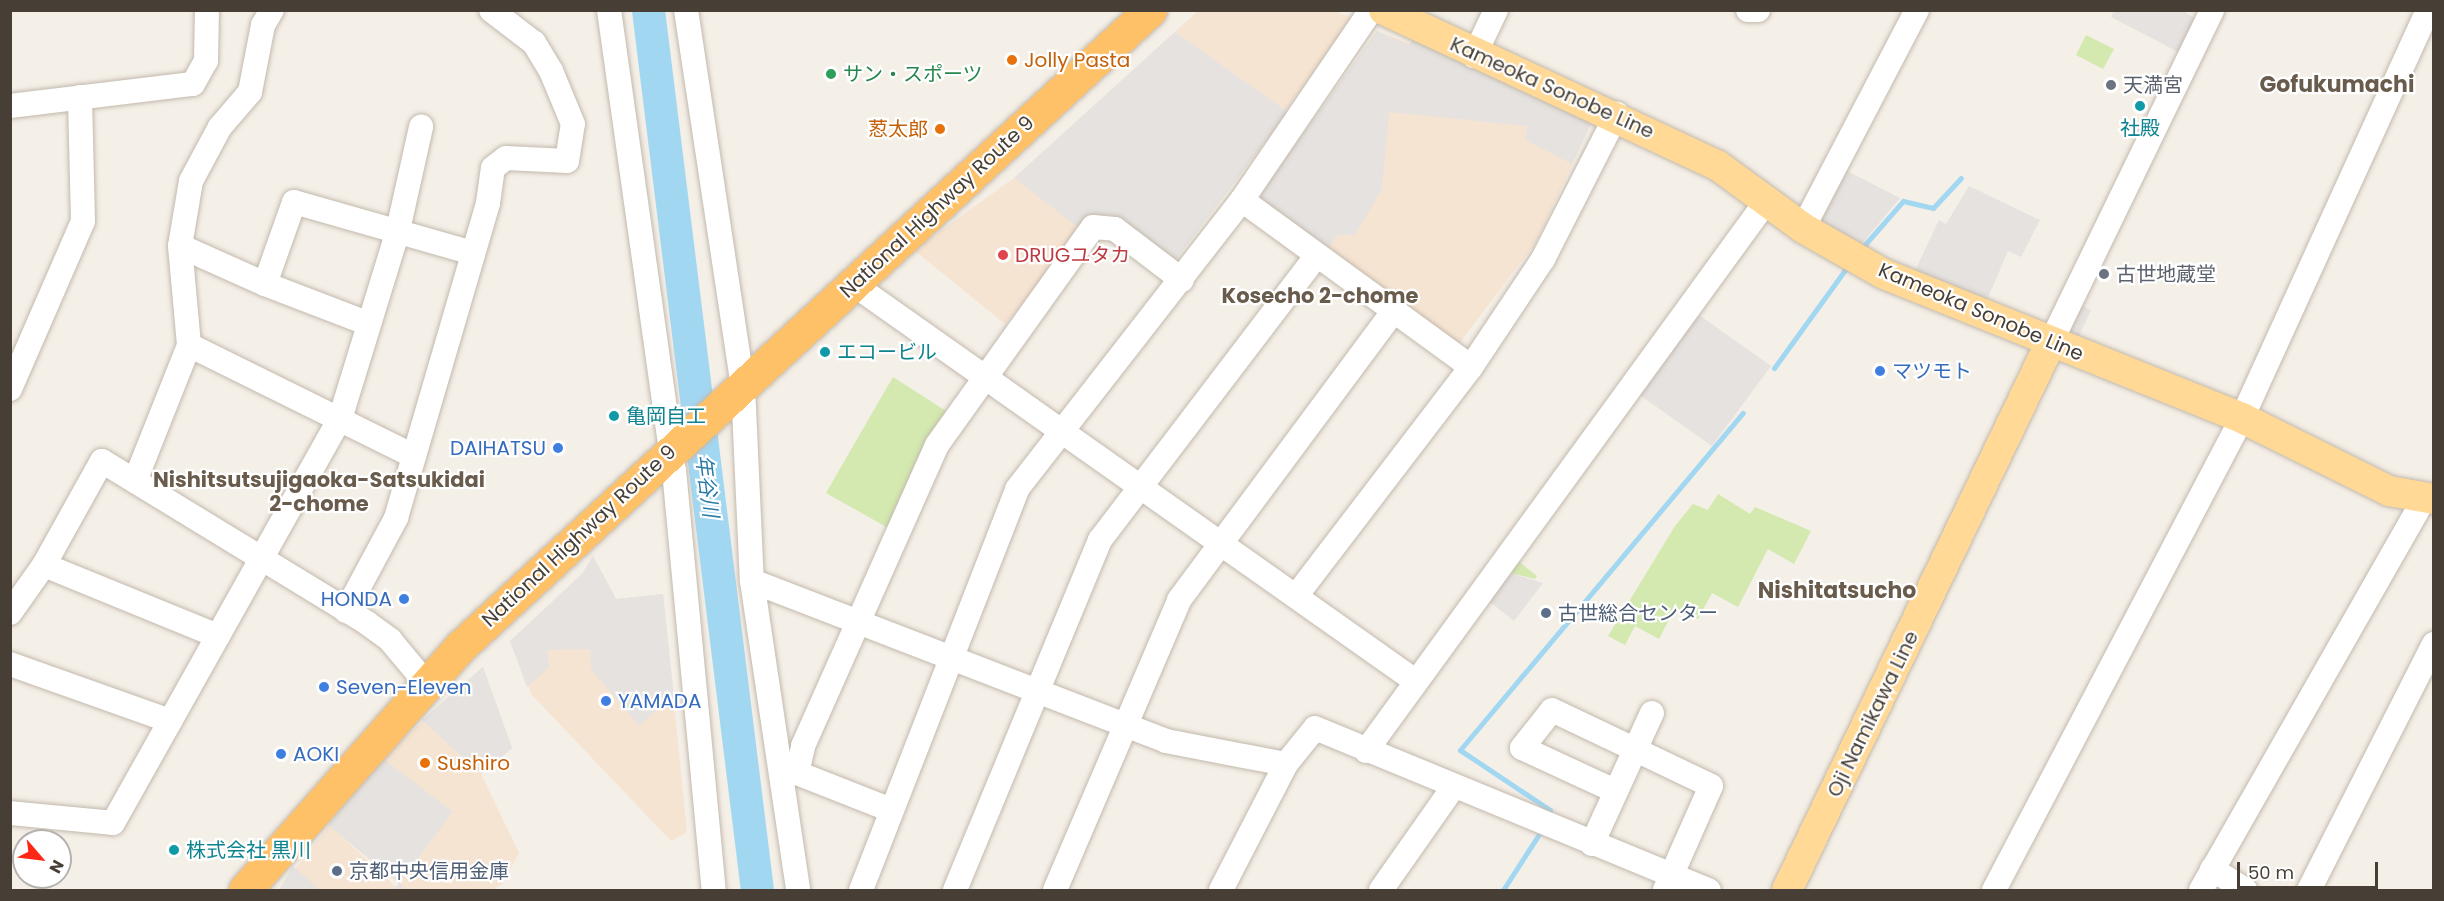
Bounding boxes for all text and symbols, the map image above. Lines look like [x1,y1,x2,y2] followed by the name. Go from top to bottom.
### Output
[1446,32,1658,144] street label: Kameoka Sonobe Line
[1024,48,1130,72] place label: Jolly Pasta
[1005,53,1019,67] marker: Jolly Pasta
[843,62,983,86] place label: サン・スポーツ
[824,67,838,81] marker: サン・スポーツ
[2260,72,2414,98] district label: Gofukumachi
[2123,73,2183,97] place label: 天満宮
[2104,78,2118,92] marker: 天満宮
[2133,99,2147,113] marker: 社殿
[835,111,1039,303] street label: National Highway Route 9
[2120,116,2160,140] place label: 社殿
[868,117,928,141] place label: 荵太郎
[933,122,947,136] marker: 荵太郎
[1015,243,1130,267] place label: DRUGユタカ
[996,248,1010,262] marker: DRUGユタカ
[1875,258,2087,366] street label: Kameoka Sonobe Line
[2116,262,2216,286] place label: 古世地蔵堂
[2097,267,2111,281] marker: 古世地蔵堂
[1222,283,1418,309] district label: Kosecho 2-chome
[837,340,937,364] place label: エコービル
[818,345,832,359] marker: エコービル
[1892,359,1972,383] place label: マツモト
[1873,364,1887,378] marker: マツモト
[626,404,706,428] place label: 亀岡自工
[607,409,621,423] marker: 亀岡自工
[450,436,546,460] place label: DAIHATSU
[477,440,681,632] street label: National Highway Route 9
[551,441,565,455] marker: DAIHATSU
[691,453,723,519] water label: 年谷川
[153,467,485,517] district label: Nishitsutsujigaoka-Satsukidai 2-chome
[1758,578,1916,604] district label: Nishitatsucho
[321,587,392,611] place label: HONDA
[397,592,411,606] marker: HONDA
[1558,601,1718,625] place label: 古世総合センター
[1539,606,1553,620] marker: 古世総合センター
[1822,627,1924,801] street label: Oji Namikawa Line
[336,675,472,699] place label: Seven-Eleven
[317,680,331,694] marker: Seven-Eleven
[618,689,701,713] place label: YAMADA
[599,694,613,708] marker: YAMADA
[293,742,339,766] place label: AOKI
[274,747,288,761] marker: AOKI
[437,751,510,775] place label: Sushiro
[418,756,432,770] marker: Sushiro
[12,829,72,889] north arrow
[186,838,311,862] place label: 株式会社 黒川
[167,843,181,857] marker: 株式会社 黒川
[2240,850,2381,888] scale bar
[44,856,70,877] text: N
[349,859,509,883] place label: 京都中央信用金庫
[2248,860,2294,885] text: 50 m
[330,864,344,878] marker: 京都中央信用金庫

